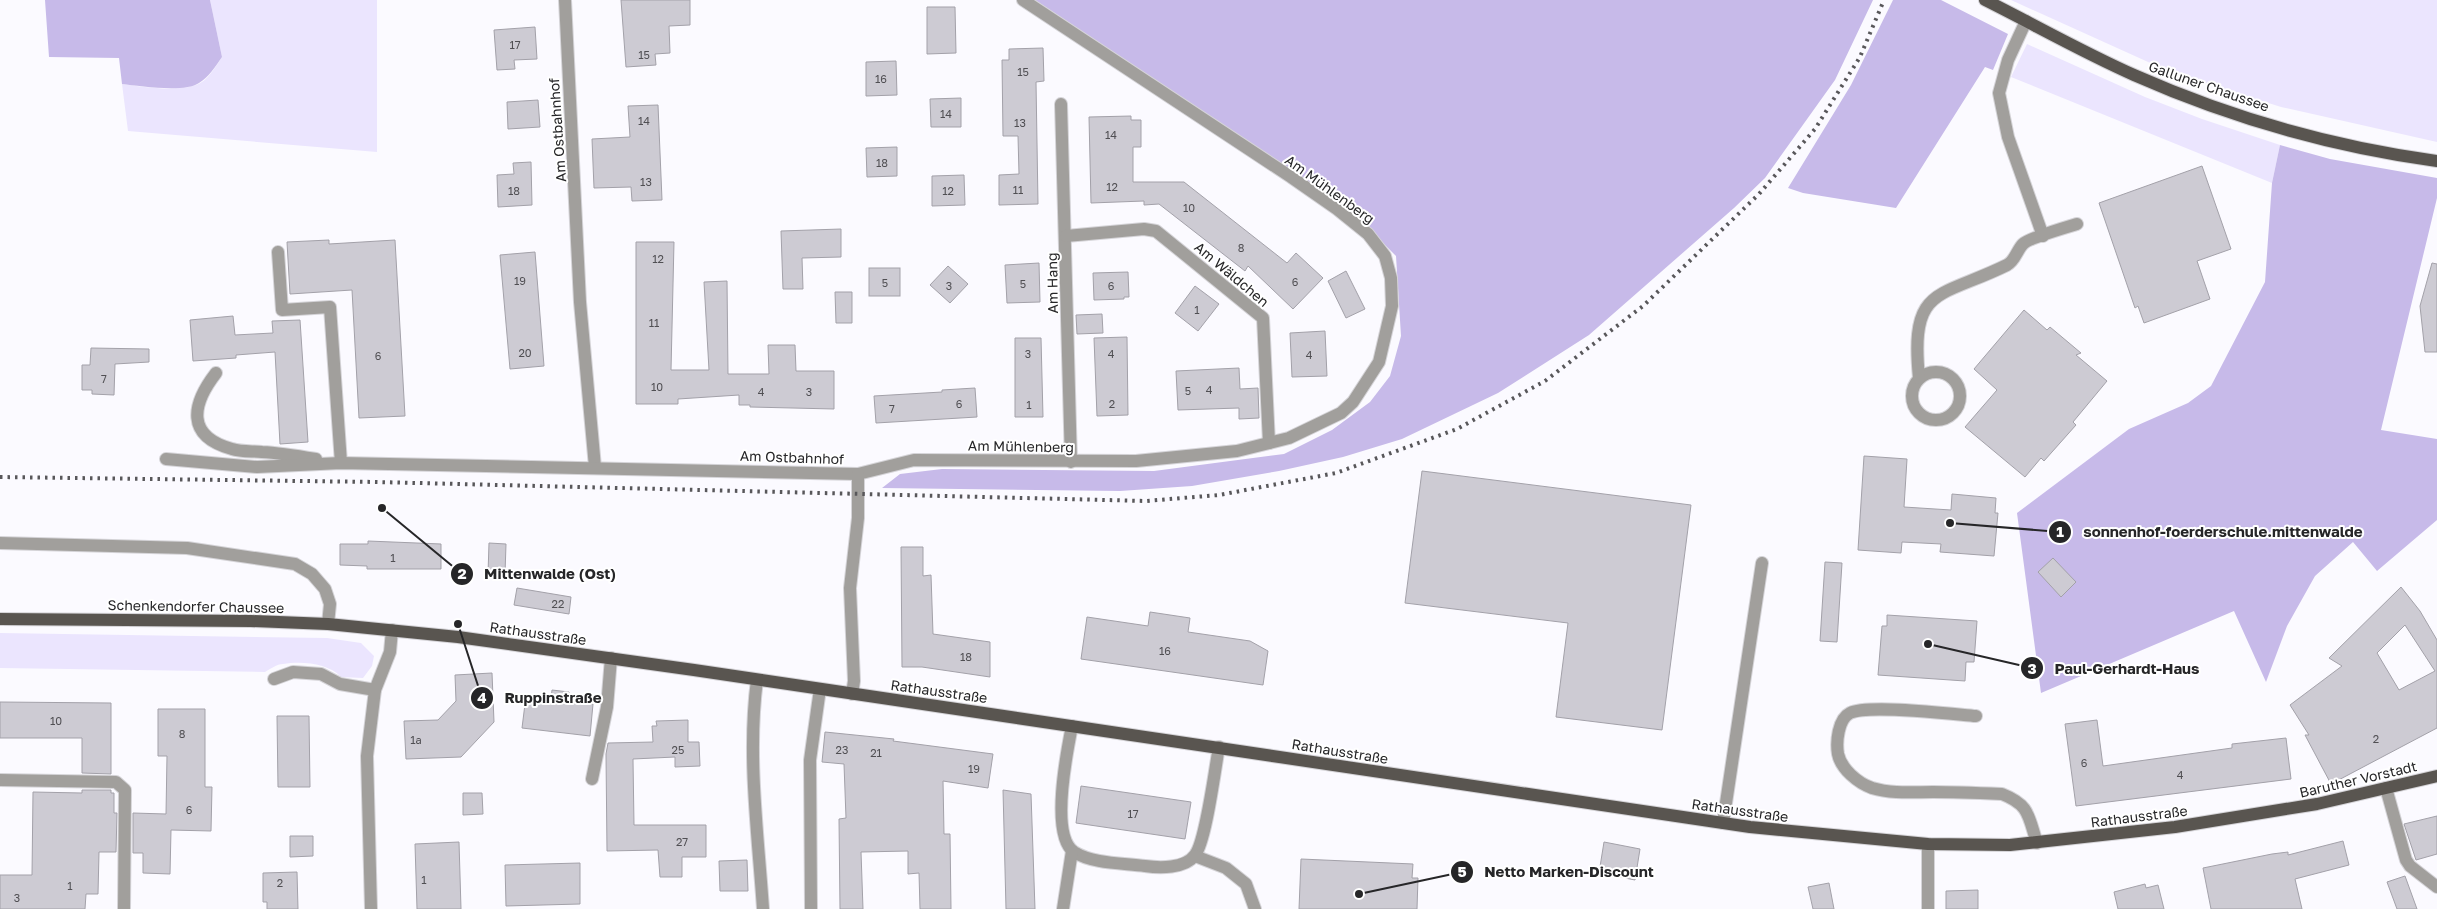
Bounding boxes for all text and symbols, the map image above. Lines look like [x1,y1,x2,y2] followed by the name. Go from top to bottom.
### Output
[509,38,521,51] house number: 17
[638,48,650,61] house number: 15
[2146,57,2272,115] street label: Galluner Chaussee
[1017,65,1029,78] house number: 15
[875,72,887,85] house number: 16
[545,77,569,183] street label: Am Ostbahnhof
[940,107,952,120] house number: 14
[638,114,650,127] house number: 14
[1014,116,1026,129] house number: 13
[1105,128,1117,141] house number: 14
[1282,151,1378,227] street label: Am Mühlenberg
[876,156,888,169] house number: 18
[640,175,652,188] house number: 13
[1106,180,1118,193] house number: 12
[1013,183,1023,196] house number: 11
[508,184,520,197] house number: 18
[942,184,954,197] house number: 12
[1183,201,1195,214] house number: 10
[1191,238,1273,310] street label: Am Wäldchen
[1238,241,1245,254] house number: 8
[652,252,664,265] house number: 12
[1043,252,1061,314] street label: Am Hang
[514,274,526,287] house number: 19
[1292,275,1299,288] house number: 6
[882,276,888,289] house number: 5
[1020,277,1026,290] house number: 5
[946,279,952,292] house number: 3
[1108,279,1115,292] house number: 6
[1194,303,1200,316] house number: 1
[649,316,659,329] house number: 11
[518,346,532,359] house number: 20
[1025,347,1031,360] house number: 3
[1108,347,1115,360] house number: 4
[1306,348,1313,361] house number: 4
[375,349,382,362] house number: 6
[101,372,107,385] house number: 7
[651,380,663,393] house number: 10
[1206,383,1213,396] house number: 4
[1185,384,1191,397] house number: 5
[758,385,765,398] house number: 4
[806,385,812,398] house number: 3
[956,397,963,410] house number: 6
[1109,397,1115,410] house number: 2
[1026,398,1032,411] house number: 1
[889,402,895,415] house number: 7
[968,437,1074,455] street label: Am Mühlenberg
[740,447,844,467] street label: Am Ostbahnhof
[2048,517,2372,547] callout: sonnenhof-foerderschule.mittenwalde
[2056,522,2064,540] text: 1
[2083,522,2363,540] text: sonnenhof-foerderschule.mittenwalde
[390,551,396,564] house number: 1
[449,559,626,589] callout: Mittenwalde (Ost)
[457,564,467,582] text: 2
[484,564,616,582] text: Mittenwalde (Ost)
[108,596,284,616] street label: Schenkendorfer Chaussee
[552,597,564,610] house number: 22
[488,618,588,648] street label: Rathausstraße
[1159,644,1171,657] house number: 16
[960,650,972,663] house number: 18
[2019,653,2209,683] callout: Paul-Gerhardt-Haus
[2027,659,2037,677] text: 3
[2055,659,2199,677] text: Paul-Gerhardt-Haus
[889,676,989,706] street label: Rathausstraße
[469,683,611,713] callout: Ruppinstraße
[477,688,487,706] text: 4
[504,688,602,706] text: Ruppinstraße
[50,714,62,727] house number: 10
[179,727,186,740] house number: 8
[2373,732,2379,745] house number: 2
[410,733,422,746] house number: 1a
[1290,735,1390,767] street label: Rathausstraße
[672,743,684,756] house number: 25
[836,743,848,756] house number: 23
[870,746,882,759] house number: 21
[2081,756,2088,769] house number: 6
[2298,757,2418,801] street label: Baruther Vorstadt
[968,762,980,775] house number: 19
[2177,768,2184,781] house number: 4
[1690,795,1790,825] street label: Rathausstraße
[2089,802,2189,830] street label: Rathausstraße
[186,803,193,816] house number: 6
[1127,807,1139,820] house number: 17
[676,835,688,848] house number: 27
[1449,857,1664,887] callout: Netto Marken-Discount
[1457,862,1467,880] text: 5
[1484,862,1654,880] text: Netto Marken-Discount
[421,873,427,886] house number: 1
[277,876,283,889] house number: 2
[67,879,73,892] house number: 1
[14,891,20,904] house number: 3

